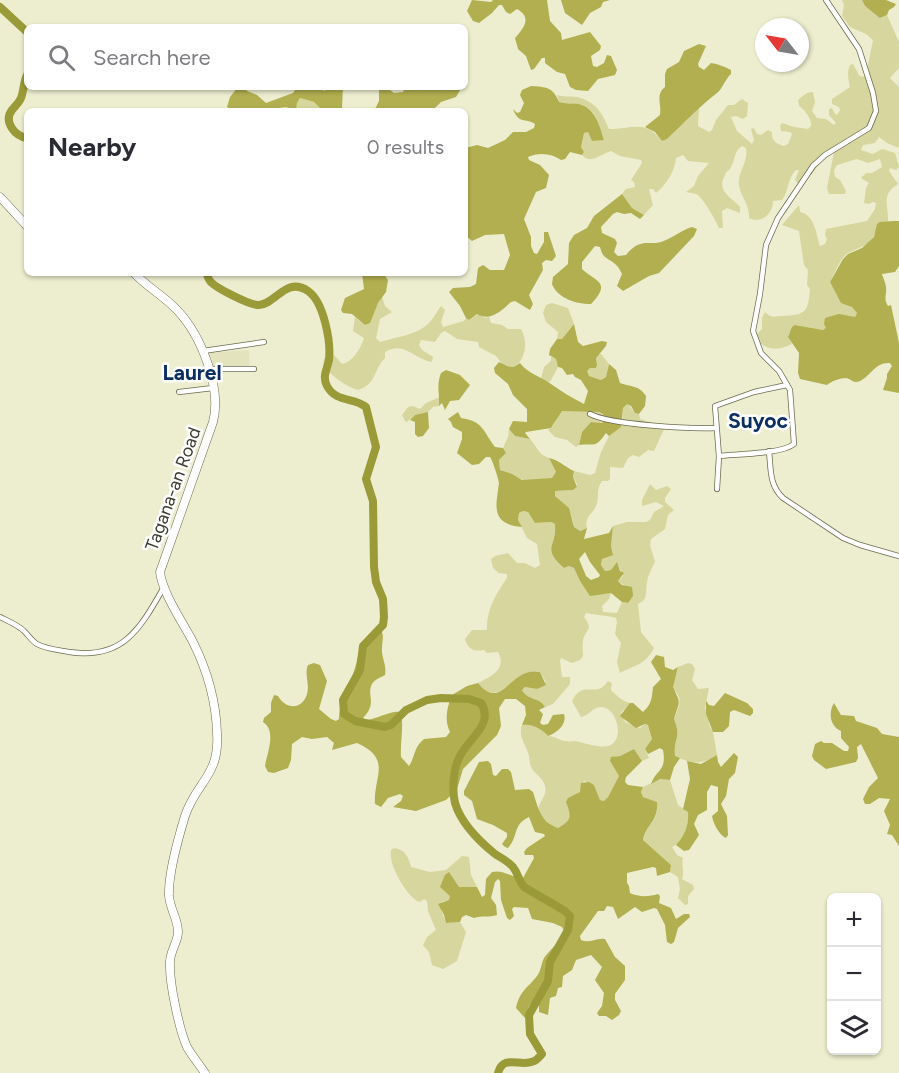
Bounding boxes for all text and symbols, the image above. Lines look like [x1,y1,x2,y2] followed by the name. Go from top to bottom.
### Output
[755,18,809,72] north arrow
[24,24,468,90] search box
[45,41,78,74] icon: search
[93,44,211,71] text: Search here
[48,131,136,163] text: Nearby
[367,135,444,159] text: 0 results
[162,360,222,385] district label: Laurel
[728,408,789,433] district label: Suyoc
[141,424,205,554] street label: Tagana-an Road
[827,893,881,1055] map controls
[827,893,881,947] button: +
[827,947,881,1001] button: −
[827,1001,881,1055] button: layers

